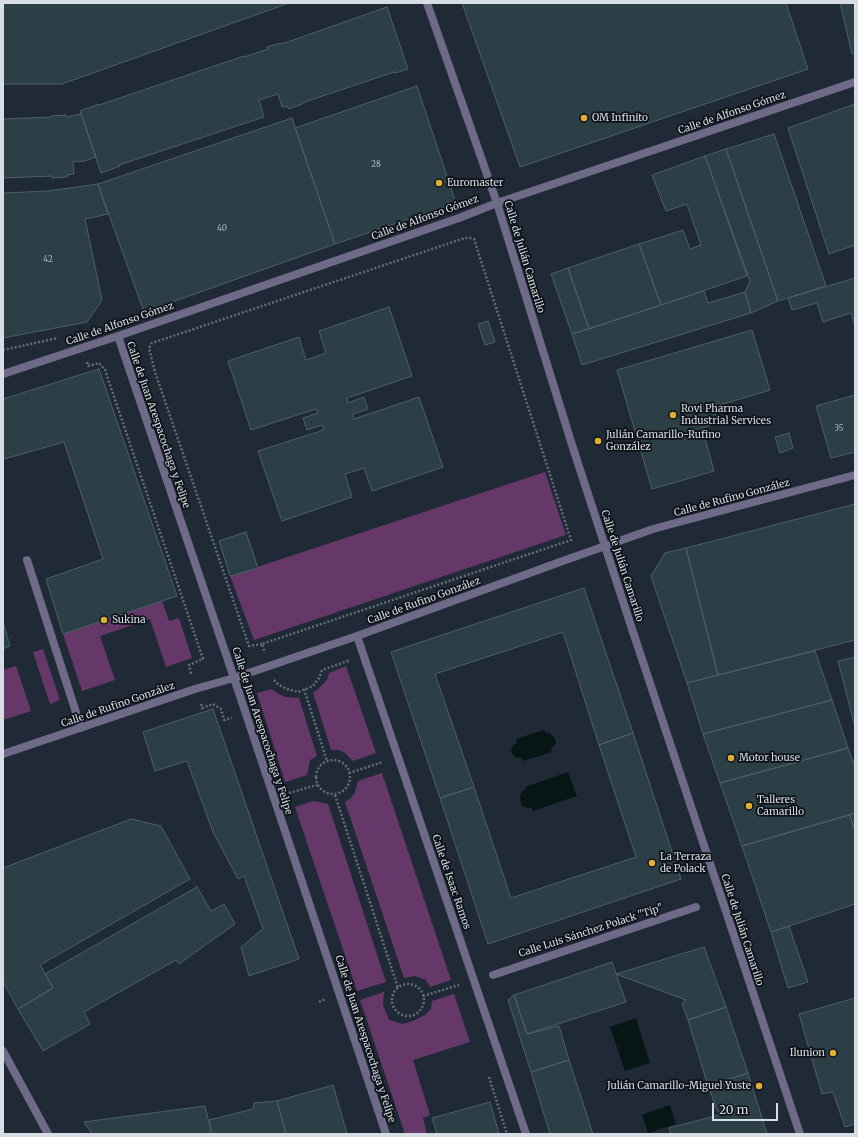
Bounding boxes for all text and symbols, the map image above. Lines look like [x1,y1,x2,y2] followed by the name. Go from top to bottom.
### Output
[677,89,787,137] street label: Calle de Alfonso Gómez
[592,112,648,124] place label: OM Infinito
[579,113,589,123] marker: OM Infinito
[371,160,381,170] house number: 28
[447,177,503,189] place label: Euromaster
[434,178,444,188] marker: Euromaster
[370,193,480,243] street label: Calle de Alfonso Gómez
[501,199,547,315] street label: Calle de Julián Camarillo
[217,224,227,234] house number: 40
[43,255,53,265] house number: 42
[65,300,175,348] street label: Calle de Alfonso Gómez
[124,340,192,510] street label: Calle de Juan Arespacochaga y Felipe
[681,403,771,426] place label: Rovi Pharma Industrial Services
[668,410,678,420] marker: Rovi Pharma Industrial Services
[835,424,843,434] house number: 35
[606,429,721,452] place label: Julián Camarillo-Rufino González
[593,436,603,446] marker: Julián Camarillo-Rufino González
[673,477,791,519] street label: Calle de Rufino González
[598,509,646,623] street label: Calle de Julián Camarillo
[366,575,482,627] street label: Calle de Rufino González
[112,614,146,626] place label: Sukina
[99,615,109,625] marker: Sukina
[229,646,295,816] street label: Calle de Juan Arespacochaga y Felipe
[60,680,176,730] street label: Calle de Rufino González
[739,752,800,764] place label: Motor house
[726,753,736,763] marker: Motor house
[757,794,804,818] place label: Talleres Camarillo
[744,801,754,811] marker: Talleres Camarillo
[429,833,473,931] street label: Calle de Isaac Ramos
[660,851,711,874] place label: La Terraza de Polack
[647,858,657,868] marker: La Terraza de Polack
[718,873,766,987] street label: Calle de Julián Camarillo
[517,902,665,960] street label: Calle Luis Sánchez Polack "Tip"
[332,954,398,1124] street label: Calle de Juan Arespacochaga y Felipe
[790,1047,825,1059] place label: Ilunion
[828,1048,838,1058] marker: Ilunion
[607,1080,751,1092] place label: Julián Camarillo-Miguel Yuste
[754,1081,764,1091] marker: Julián Camarillo-Miguel Yuste
[714,1095,780,1121] scale bar
[719,1102,748,1117] text: 20 m

